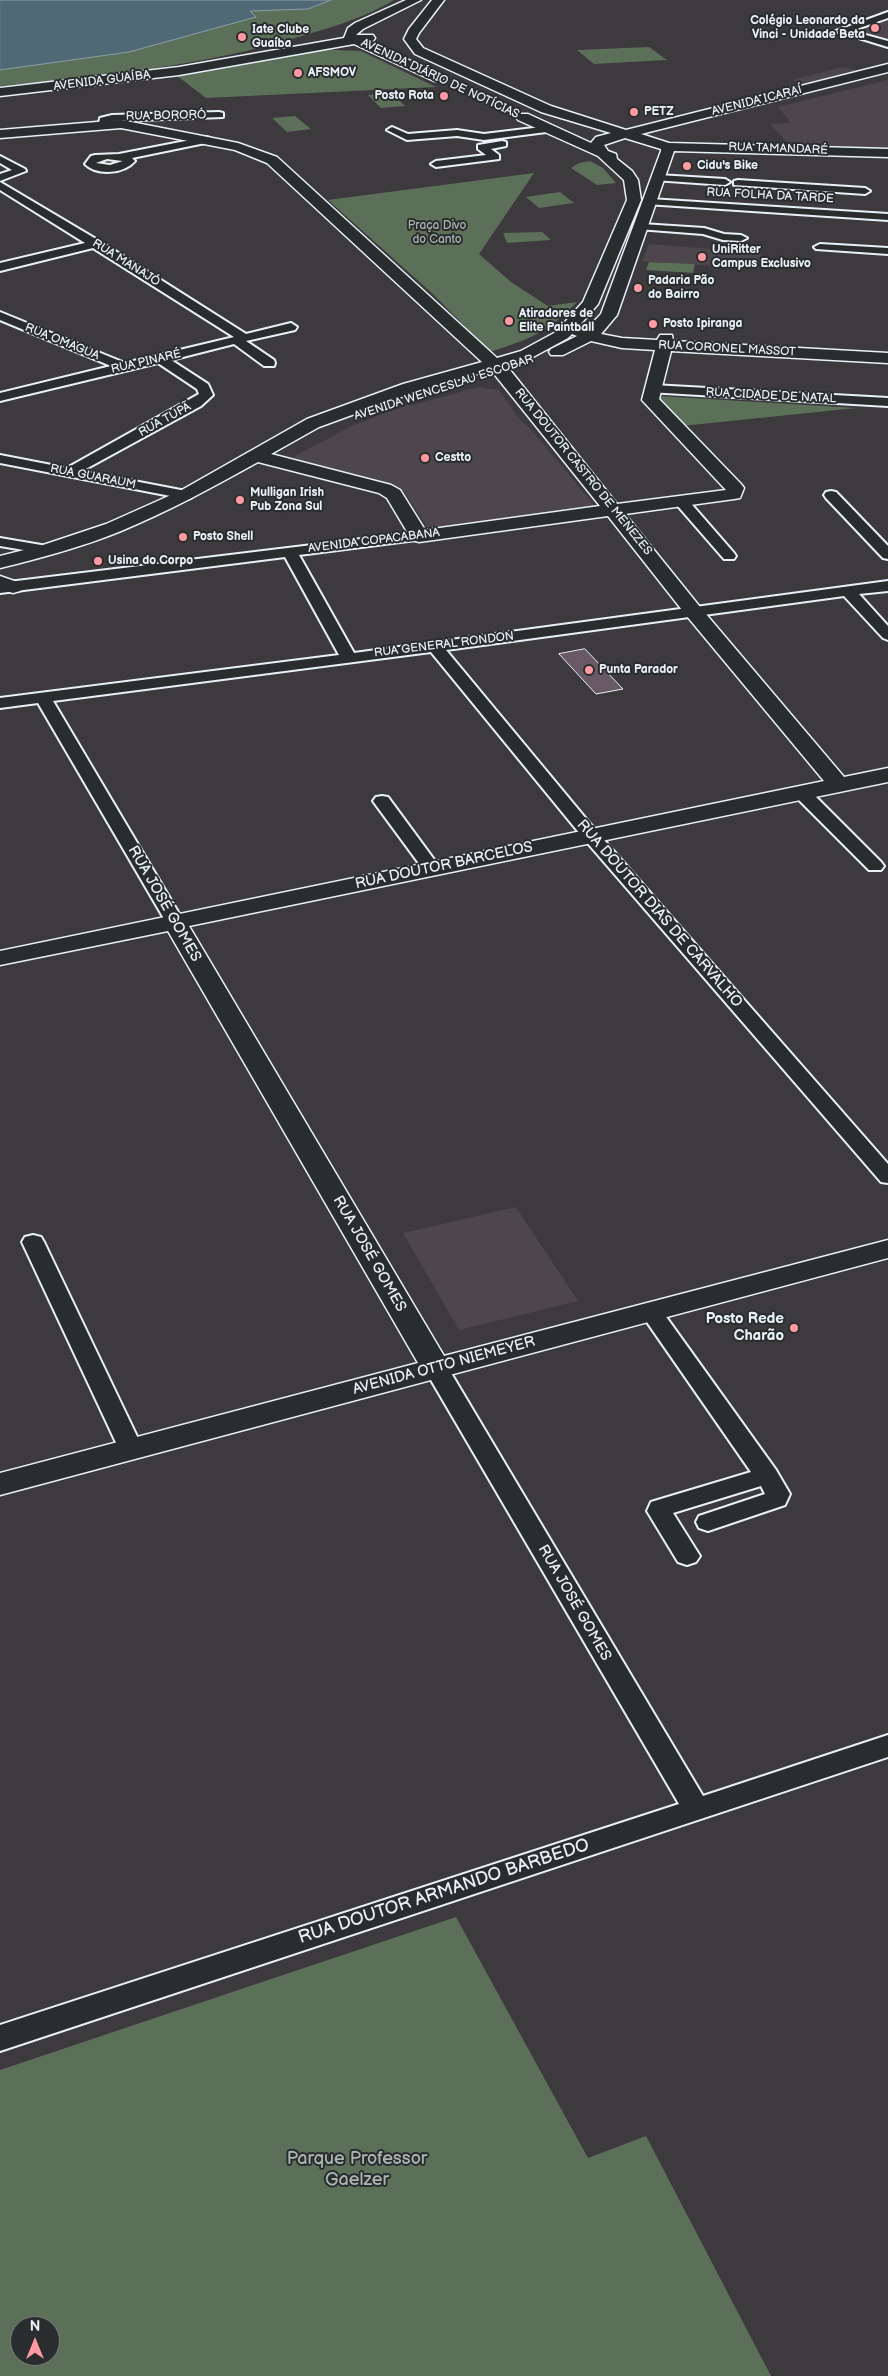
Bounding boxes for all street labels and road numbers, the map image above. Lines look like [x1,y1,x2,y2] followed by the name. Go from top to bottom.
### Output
[359,36,521,122] street label: AVENIDA DIÁRIO DE NOTÍCIAS
[53,68,151,94] street label: AVENIDA GUAÍBA
[710,83,804,119] street label: AVENIDA ICARAÍ
[126,108,206,124] street label: RUA BORORÓ
[728,140,828,158] street label: RUA TAMANDARÉ
[706,185,834,207] street label: RUA FOLHA DA TARDE
[89,236,163,290] street label: RUA MANAJÓ
[23,321,101,363] street label: RUA OMAGUA
[658,338,796,360] street label: RUA CORONEL MASSOT
[110,347,182,377] street label: RUA PINARÉ
[352,352,536,424] street label: AVENIDA WENCESLAU ESCOBAR
[705,385,837,407] street label: RUA CIDADE DE NATAL
[511,386,655,558] street label: RUA DOUTOR CASTRO DE MENEZES
[136,400,194,440] street label: RUA TUPÃ
[49,462,137,492] street label: RUA GUARAUM
[307,526,441,556] street label: AVENIDA COPACABANA
[373,629,515,661] street label: RUA GENERAL RONDON
[572,816,746,1012] street label: RUA DOUTOR DIAS DE CARVALHO
[354,838,534,894] street label: RUA DOUTOR BARCELOS
[123,843,205,965] street label: RUA JOSÉ GOMES
[328,1193,410,1315] street label: RUA JOSÉ GOMES
[351,1333,537,1399] street label: AVENIDA OTTO NIEMEYER
[533,1542,615,1664] street label: RUA JOSÉ GOMES
[296,1835,592,1949] street label: RUA DOUTOR ARMANDO BARBEDO

